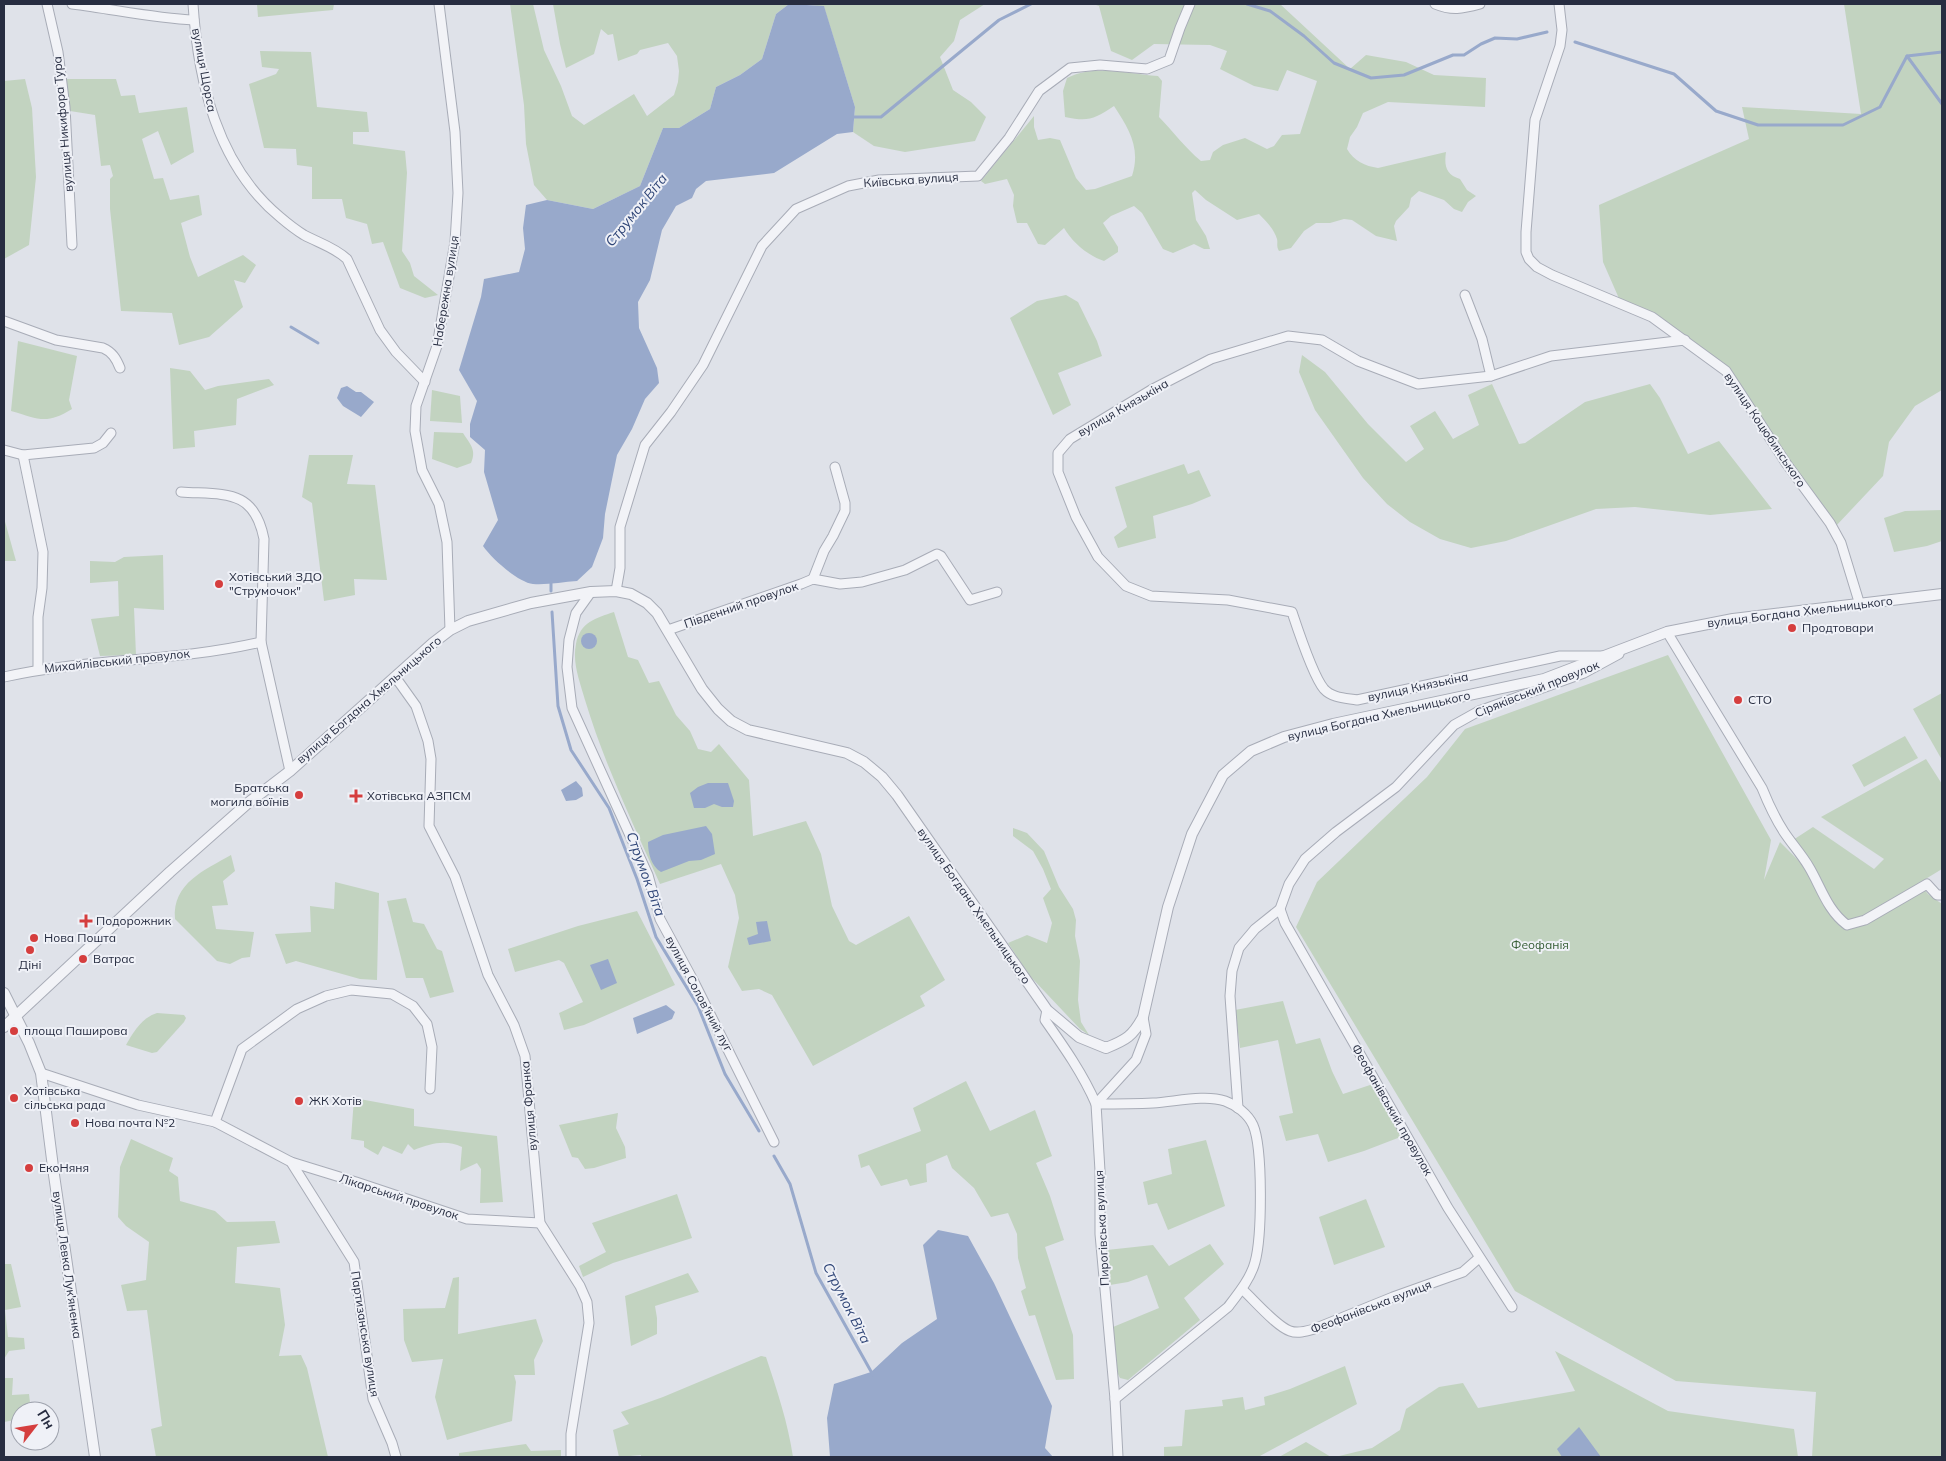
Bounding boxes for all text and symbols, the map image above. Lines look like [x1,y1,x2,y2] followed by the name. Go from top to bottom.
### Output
[189,27,220,113] street label: вулиця Щорса
[49,56,76,192] street label: вулиця Никифора Тура
[863,169,959,190] street label: Київська вулиця
[601,170,671,250] water label: Струмок Віта
[429,234,462,348] street label: Набережна вулиця
[1721,369,1809,490] street label: вулиця Коцюбинського
[1075,375,1171,440] street label: вулиця Князькіна
[229,569,322,598] place label: Хотівський ЗДО "Струмочок"
[213,578,225,590] marker: Хотівський ЗДО "Струмочок"
[682,578,800,631] street label: Південний провулок
[1706,593,1894,630] street label: вулиця Богдана Хмельницького
[1802,620,1874,635] place label: Продтовари
[1786,622,1798,634] marker: Продтовари
[293,633,444,767] street label: вулиця Богдана Хмельницького
[43,645,191,676] street label: Михайлівський провулок
[1473,657,1602,720] street label: Сіряківський провулок
[1366,669,1470,704] street label: вулиця Князькіна
[1286,687,1472,744] street label: вулиця Богдана Хмельницького
[1748,692,1772,707] place label: СТО
[1732,694,1744,706] marker: СТО
[210,780,289,809] place label: Братська могила воїнів
[367,788,471,803] place label: Хотівська АЗПСМ
[293,789,305,801] marker: Братська могила воїнів
[349,789,363,803] marker: Хотівська АЗПСМ
[915,825,1034,987] street label: вулиця Богдана Хмельницького
[622,829,670,919] water label: Струмок Віта
[96,913,172,928] place label: Подорожник
[80,915,92,927] marker: Подорожник
[44,930,116,945] place label: Нова Пошта
[28,932,40,944] marker: Нова Пошта
[663,933,737,1055] street label: вулиця Солов'їний луг
[1511,937,1569,952] park label: Феофанія
[24,944,36,956] marker: Діні
[93,951,135,966] place label: Ватрас
[77,953,89,965] marker: Ватрас
[19,957,41,972] place label: Діні
[24,1023,127,1038] place label: площа Паширова
[8,1025,20,1037] marker: площа Паширова
[1349,1041,1437,1179] street label: Феофанівський провулок
[517,1061,540,1152] street label: вулиця Франка
[24,1083,105,1112] place label: Хотівська сільська рада
[8,1092,20,1104] marker: Хотівська сільська рада
[309,1093,362,1108] place label: ЖК Хотів
[293,1095,305,1107] marker: ЖК Хотів
[85,1115,175,1130] place label: Нова почта №2
[69,1117,81,1129] marker: Нова почта №2
[39,1160,89,1175] place label: ЕкоНяня
[23,1162,35,1174] marker: ЕкоНяня
[338,1170,461,1223] street label: Лікарський провулок
[1091,1170,1112,1286] street label: Пирогівська вулиця
[50,1190,85,1340] street label: вулиця Левка Лук'яненка
[819,1259,875,1347] water label: Струмок Віта
[348,1270,383,1398] street label: Партизанська вулиця
[1308,1277,1433,1337] street label: Феофанівська вулиця
[10,1401,60,1451] north arrow
[33,1406,59,1432] text: Пн

